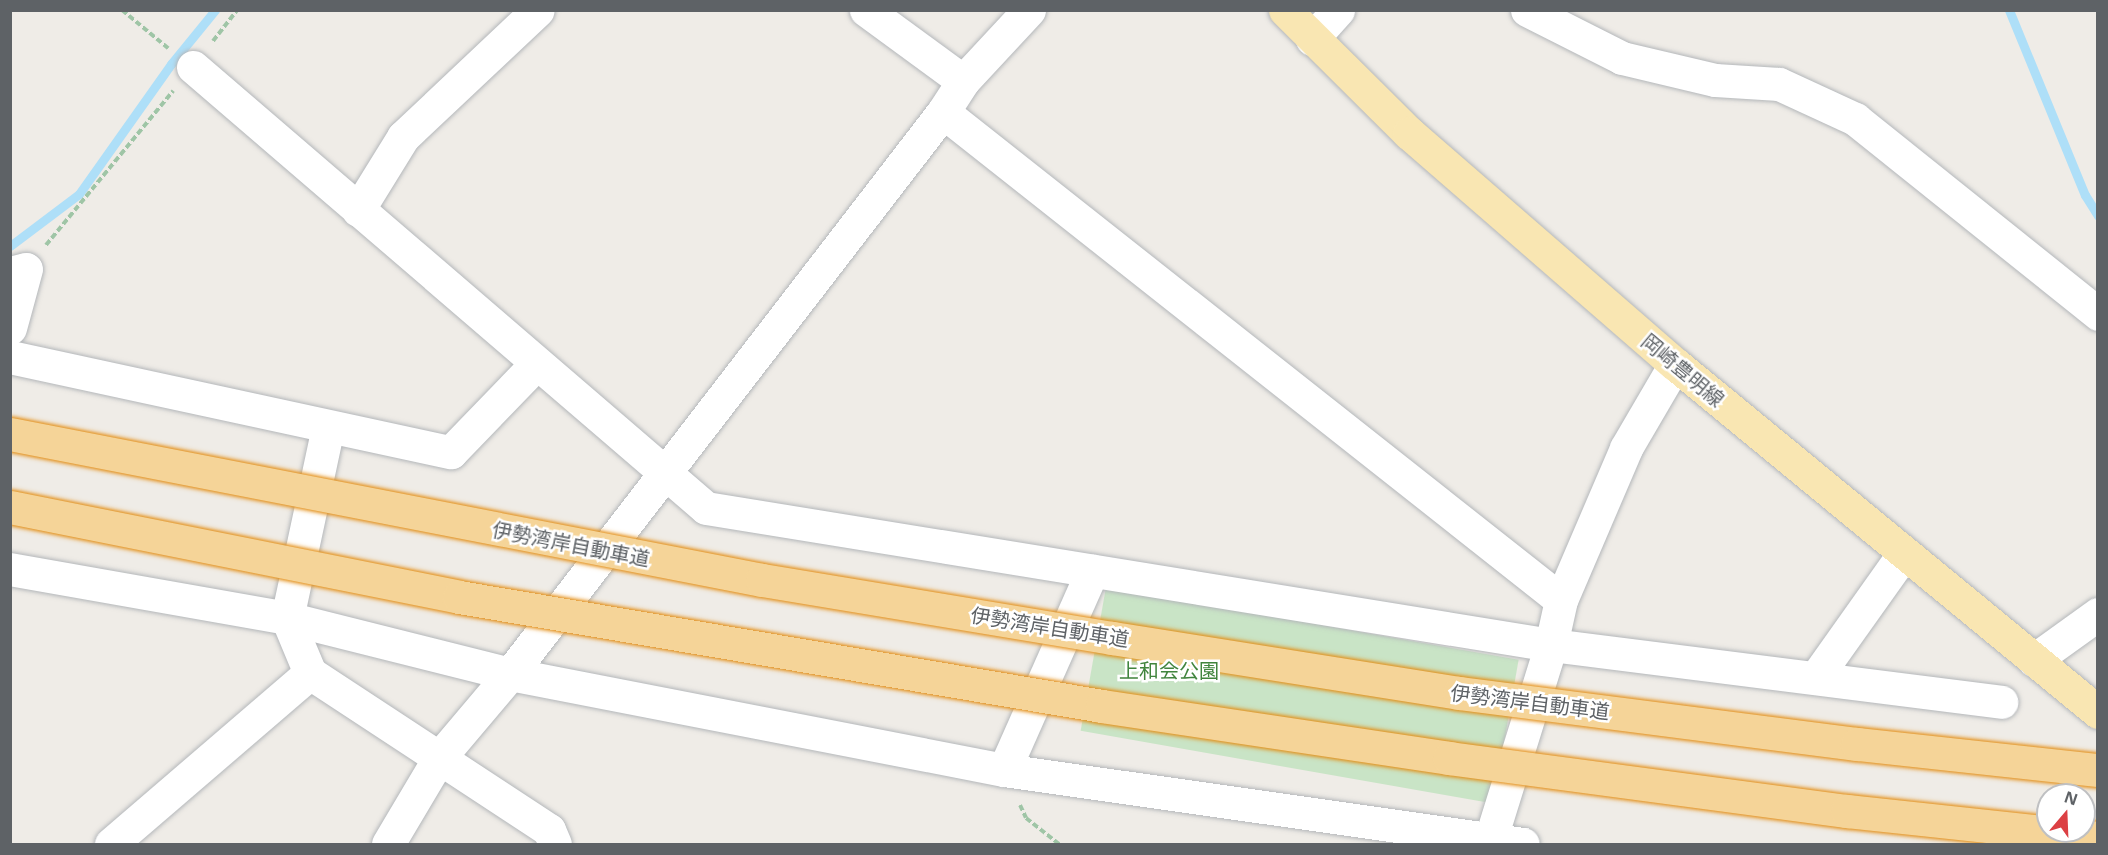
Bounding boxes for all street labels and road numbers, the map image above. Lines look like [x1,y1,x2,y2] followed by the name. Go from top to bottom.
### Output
[1637,329,1729,411] street label: 岡崎豊明線
[490,517,652,571] street label: 伊勢湾岸自動車道
[969,603,1131,651] street label: 伊勢湾岸自動車道
[1449,680,1611,724] street label: 伊勢湾岸自動車道

